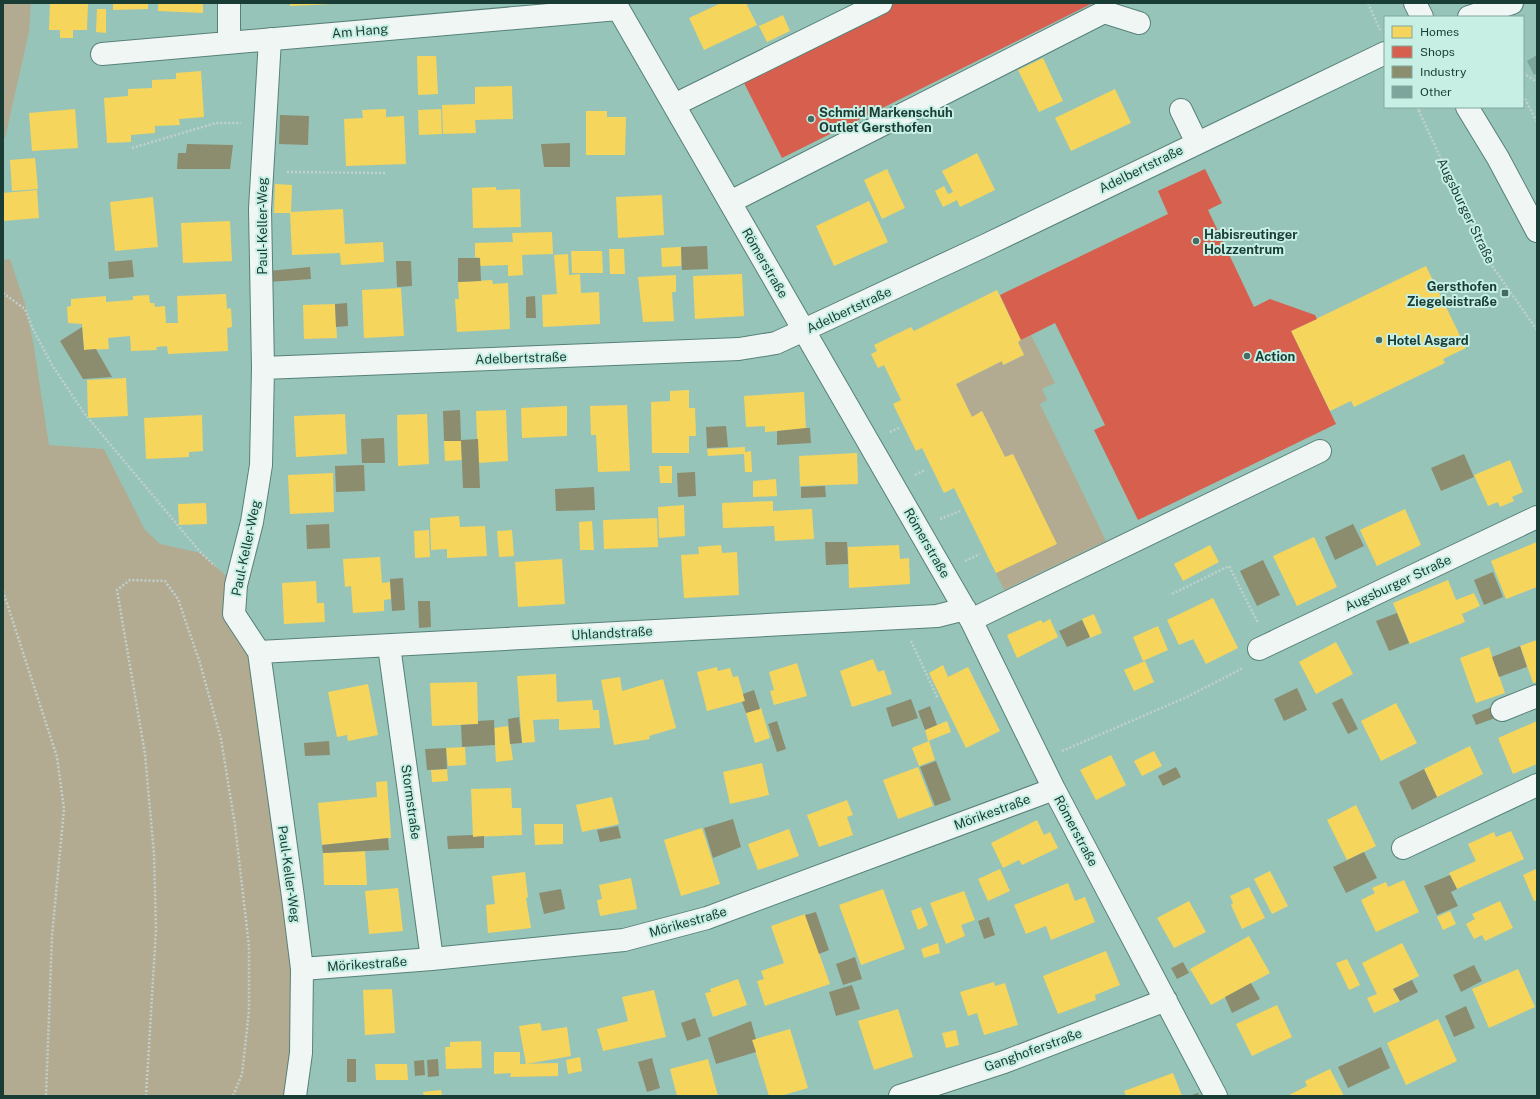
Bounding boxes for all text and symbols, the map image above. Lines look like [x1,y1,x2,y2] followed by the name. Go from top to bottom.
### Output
[1384,16,1524,108] legend
[331,21,389,41] street label: Am Hang
[1420,25,1459,39] text: Homes
[1420,45,1455,59] text: Shops
[1420,65,1467,79] text: Industry
[1420,85,1452,99] text: Other
[819,105,953,135] place label: Schmid Markenschuh Outlet Gersthofen
[806,114,816,124] marker: Schmid Markenschuh Outlet Gersthofen
[1097,142,1185,196] street label: Adelbertstraße
[1434,156,1498,266] street label: Augsburger Straße
[255,177,270,275] street label: Paul-Keller-Weg
[739,225,791,301] street label: Römerstraße
[1204,227,1298,257] place label: Habisreutinger Holzzentrum
[1191,236,1201,246] marker: Habisreutinger Holzzentrum
[1407,279,1497,309] place label: Gersthofen Ziegeleistraße
[804,284,894,336] street label: Adelbertstraße
[1500,288,1510,298] marker: Gersthofen Ziegeleistraße
[1387,333,1469,348] place label: Hotel Asgard
[1374,335,1384,345] marker: Hotel Asgard
[475,349,567,367] street label: Adelbertstraße
[1255,349,1295,364] place label: Action
[1242,351,1252,361] marker: Action
[229,499,263,597] street label: Paul-Keller-Weg
[901,505,953,581] street label: Römerstraße
[1343,552,1453,614] street label: Augsburger Straße
[571,623,653,643] street label: Uhlandstraße
[398,764,424,840] street label: Stormstraße
[952,791,1032,833] street label: Mörikestraße
[1051,793,1101,869] street label: Römerstraße
[275,825,303,923] street label: Paul-Keller-Weg
[647,904,729,940] street label: Mörikestraße
[327,954,407,974] street label: Mörikestraße
[982,1025,1084,1075] street label: Ganghoferstraße

